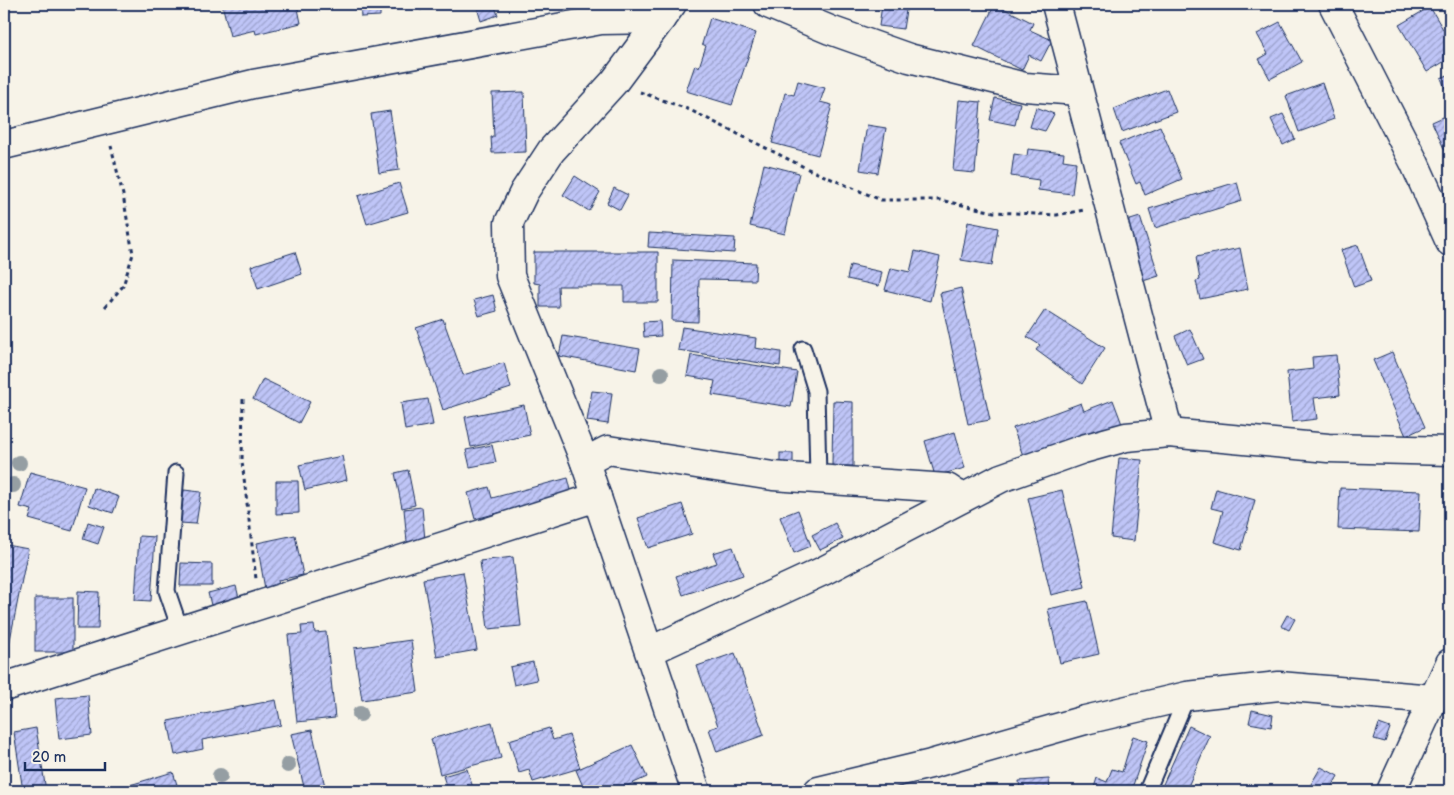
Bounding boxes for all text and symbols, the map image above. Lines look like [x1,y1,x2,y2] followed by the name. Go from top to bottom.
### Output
[25,740,105,772] scale bar
[32,748,66,767] text: 20 m

